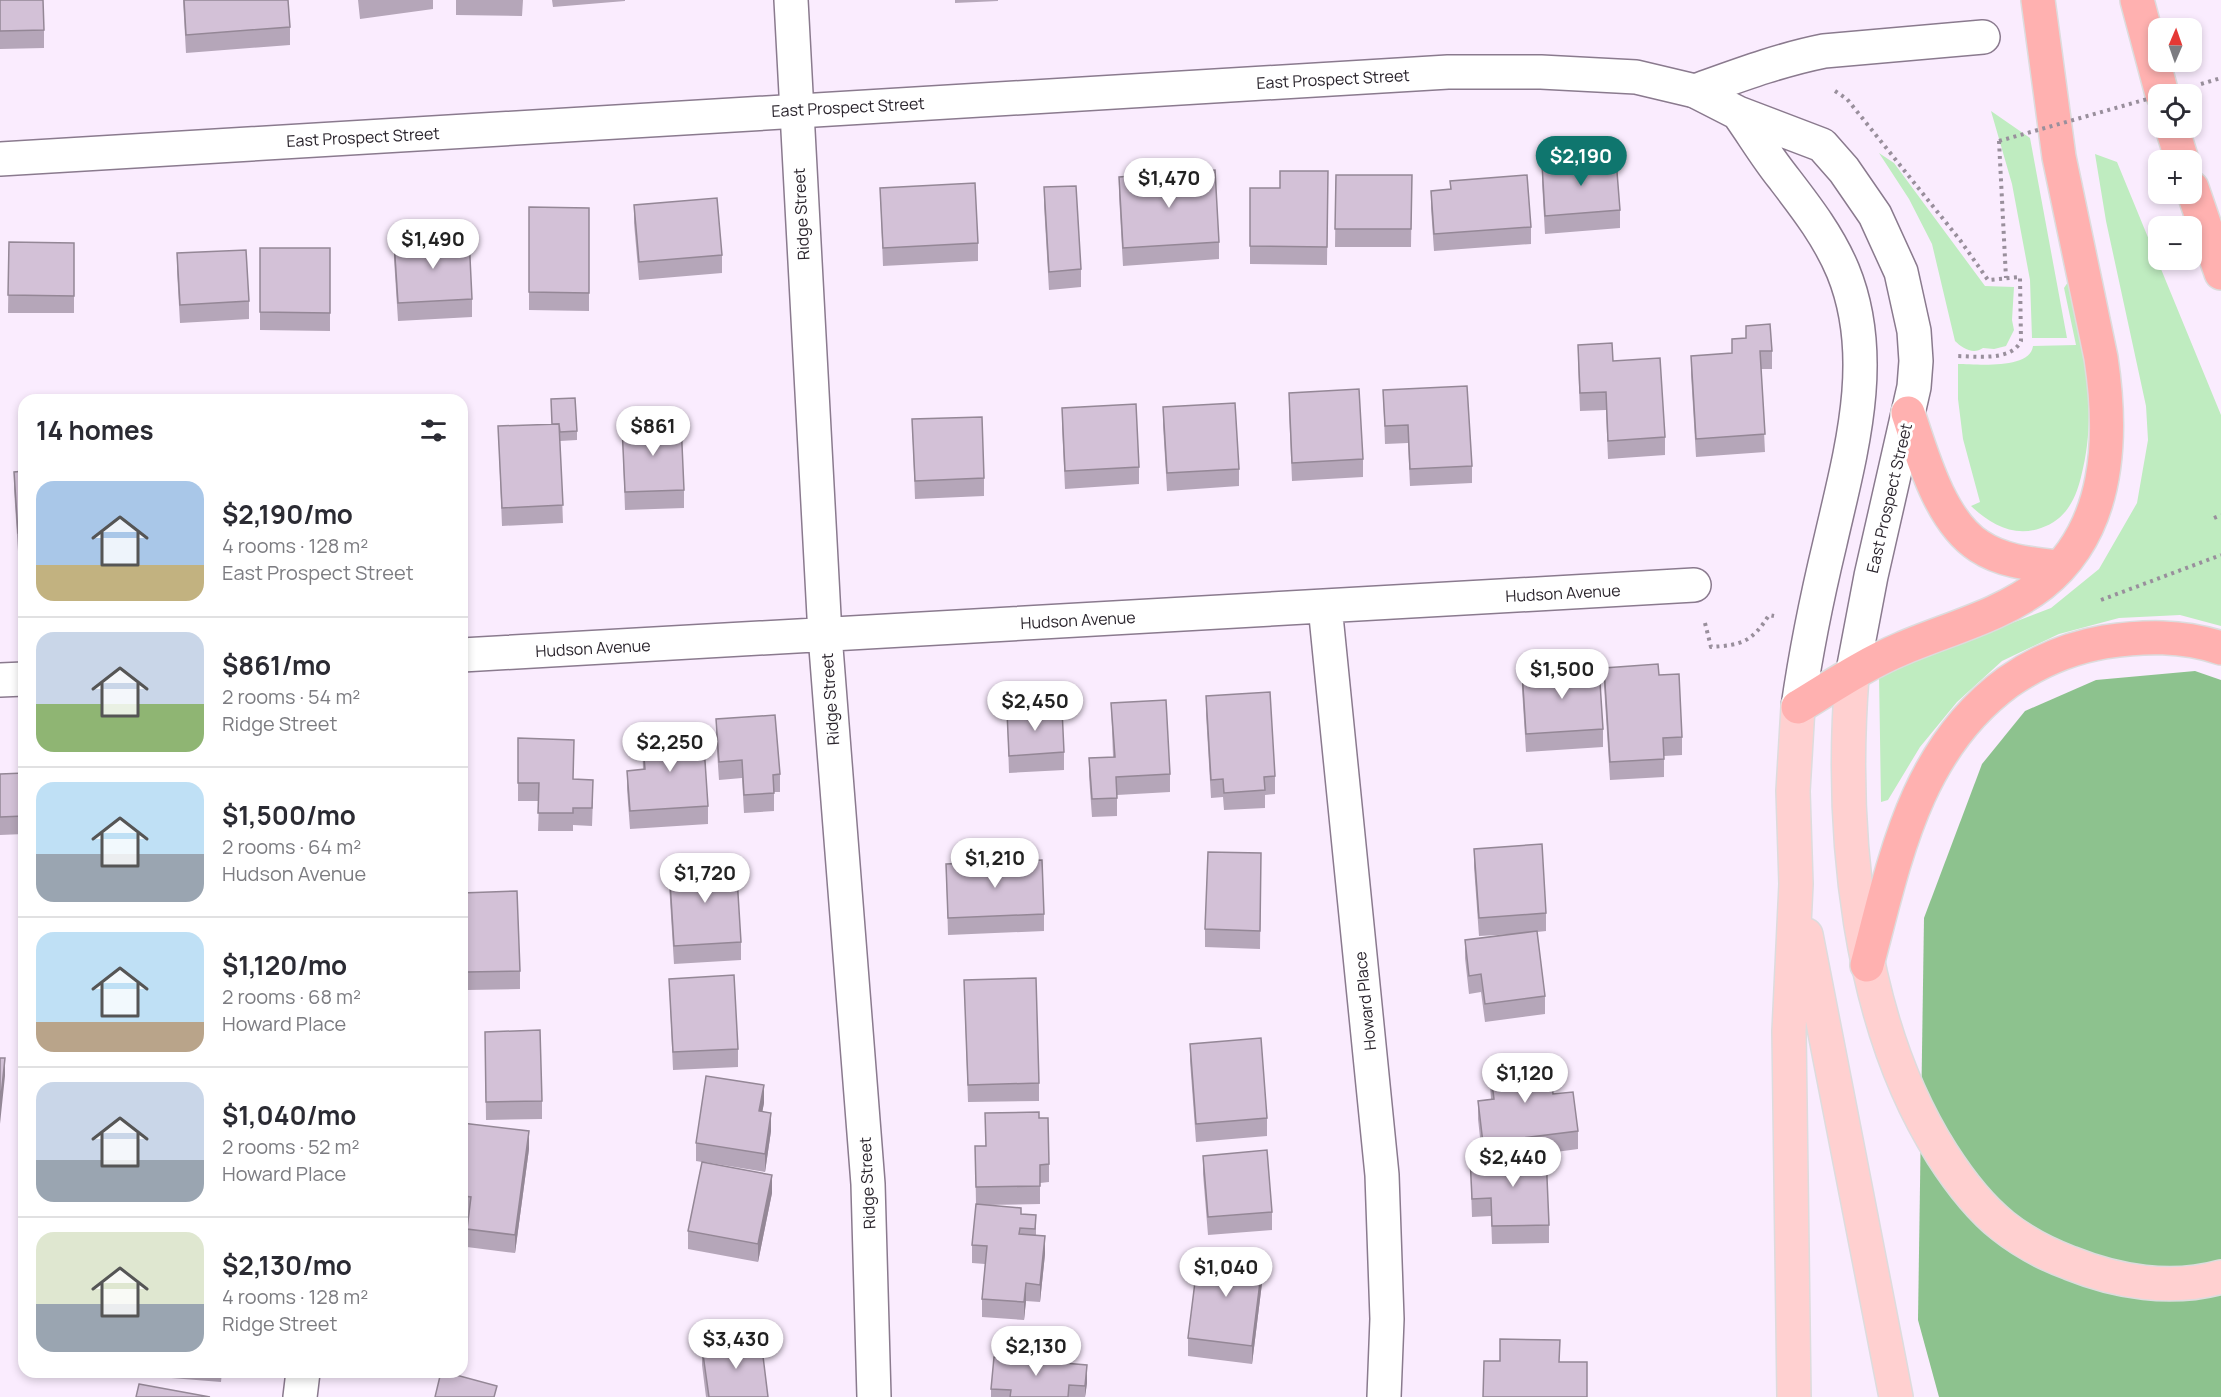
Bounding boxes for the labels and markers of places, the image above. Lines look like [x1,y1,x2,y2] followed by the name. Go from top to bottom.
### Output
[1532,136,1630,187] pin: $2,190
[1120,158,1218,209] pin: $1,470
[384,219,482,270] pin: $1,490
[617,406,689,457] pin: $861
[1513,649,1611,700] pin: $1,500
[986,681,1084,732] pin: $2,450
[621,722,719,773] pin: $2,250
[946,838,1044,889] pin: $1,210
[656,853,754,904] pin: $1,720
[1476,1053,1574,1104] pin: $1,120
[1464,1137,1562,1188] pin: $2,440
[1177,1247,1275,1298] pin: $1,040
[687,1319,785,1370] pin: $3,430
[987,1326,1085,1377] pin: $2,130

